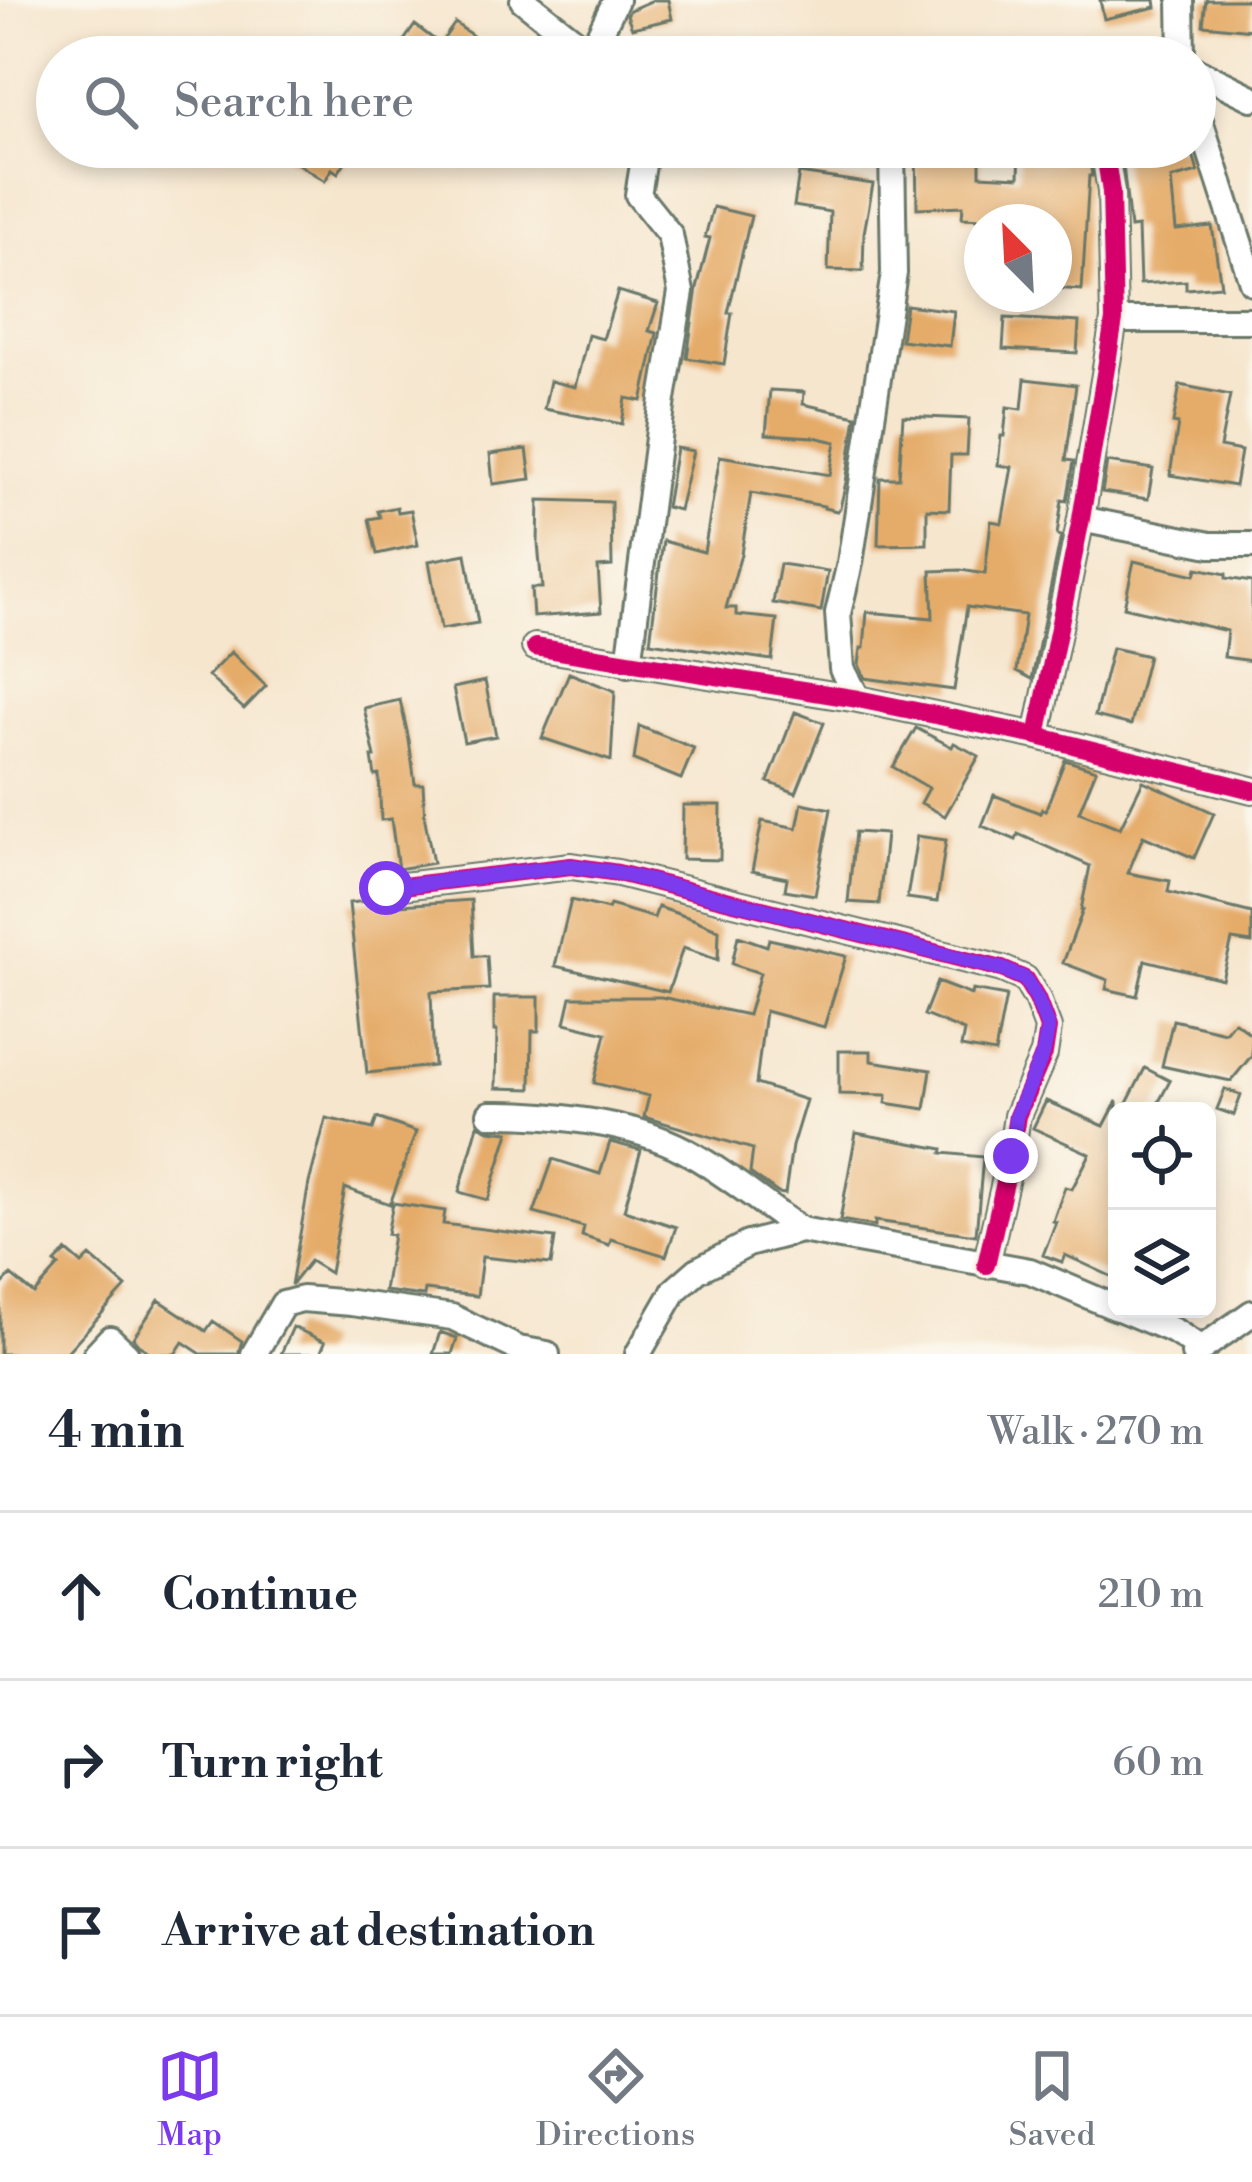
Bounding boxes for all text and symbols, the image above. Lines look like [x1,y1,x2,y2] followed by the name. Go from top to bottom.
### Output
[36,36,1216,168] search box
[78,69,144,135] icon: search
[174,74,414,131] text: Search here
[964,204,1072,312] north arrow
[359,861,413,915] route start
[1108,1102,1216,1318] map controls
[1108,1102,1216,1210] button: locate
[984,1129,1038,1183] route end
[1108,1210,1216,1318] button: layers
[48,1400,184,1464] text: 4 min
[988,1408,1204,1457] text: Walk · 270 m
[48,1563,114,1629] icon: ahead
[162,1567,358,1624] text: Continue
[1098,1571,1204,1620] text: 210 m
[48,1731,114,1797] icon: right
[162,1735,383,1792] text: Turn right
[1112,1739,1204,1788] text: 60 m
[48,1899,114,1965] icon: arrive
[162,1903,595,1960] text: Arrive at destination
[157,2043,223,2156] tab: Map
[536,2043,695,2156] tab: Directions
[1009,2043,1095,2156] tab: Saved

